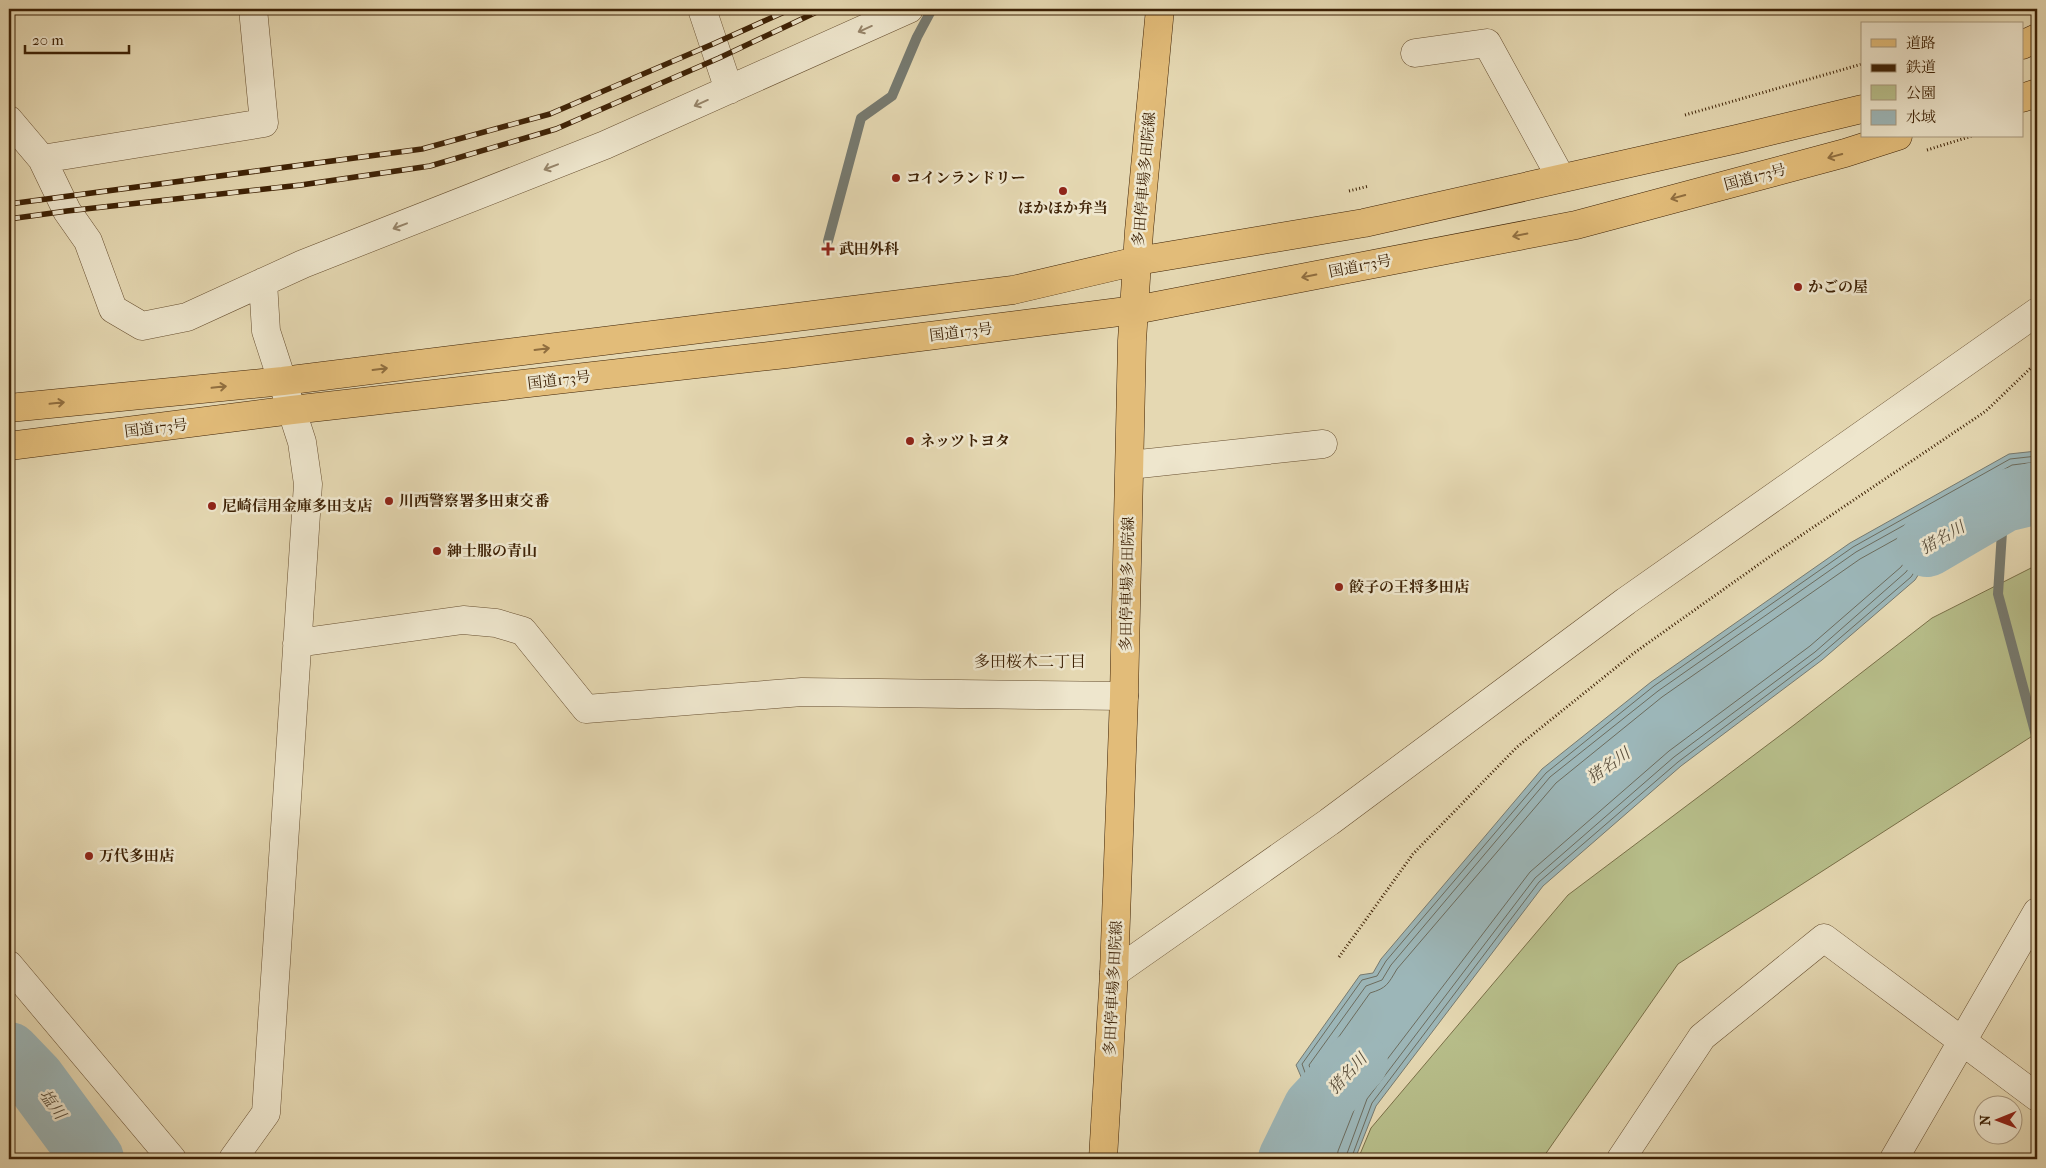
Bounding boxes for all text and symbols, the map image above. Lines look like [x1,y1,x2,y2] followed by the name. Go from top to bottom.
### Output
[25,22,129,54] scale bar
[1861,22,2024,138] legend
[858,25,873,34] one-way arrow
[32,31,64,49] text: 20 m
[1906,34,1936,52] text: 道路
[1906,58,1936,76] text: 鉄道
[1906,84,1936,102] text: 公園
[694,98,709,108] one-way arrow
[1906,108,1936,126] text: 水域
[1129,111,1159,247] street label: 多田停車場多田院線
[1827,151,1843,161] one-way arrow
[1722,160,1788,194] street label: 国道173号
[544,162,559,172] one-way arrow
[906,169,1026,187] place label: コインランドリー
[890,172,902,184] marker: コインランドリー
[1057,185,1069,197] marker: ほかほか弁当
[1670,193,1686,203] one-way arrow
[1018,199,1108,217] place label: ほかほか弁当
[393,221,408,231] one-way arrow
[1512,231,1528,241] one-way arrow
[839,240,899,258] place label: 武田外科
[821,242,835,256] marker: 武田外科
[1327,251,1393,281] street label: 国道173号
[1301,272,1317,281] one-way arrow
[1808,278,1868,296] place label: かごの屋
[1792,281,1804,293] marker: かごの屋
[928,319,994,345] street label: 国道173号
[533,344,549,354] one-way arrow
[372,364,388,374] one-way arrow
[526,367,592,393] street label: 国道173号
[211,383,227,392] one-way arrow
[49,399,65,408] one-way arrow
[123,415,189,441] street label: 国道173号
[920,432,1010,450] place label: ネッツトヨタ
[904,435,916,447] marker: ネッツトヨタ
[399,492,550,510] place label: 川西警察署多田東交番
[383,495,395,507] marker: 川西警察署多田東交番
[222,497,372,515] place label: 尼崎信用金庫多田支店
[206,500,218,512] marker: 尼崎信用金庫多田支店
[1117,516,1137,652] street label: 多田停車場多田院線
[1917,516,1970,558] water label: 猪名川
[447,542,537,560] place label: 紳士服の青山
[431,545,443,557] marker: 紳士服の青山
[1349,578,1469,596] place label: 餃子の王将多田店
[1333,581,1345,593] marker: 餃子の王将多田店
[974,652,1086,671] district label: 多田桜木二丁目
[1583,743,1635,787] water label: 猪名川
[99,847,174,865] place label: 万代多田店
[83,850,95,862] marker: 万代多田店
[1100,920,1126,1056] street label: 多田停車場多田院線
[1324,1048,1372,1097] water label: 猪名川
[36,1086,71,1124] water label: 塩川
[1974,1096,2024,1146] north arrow
[1977,1114,1994,1126] text: N

